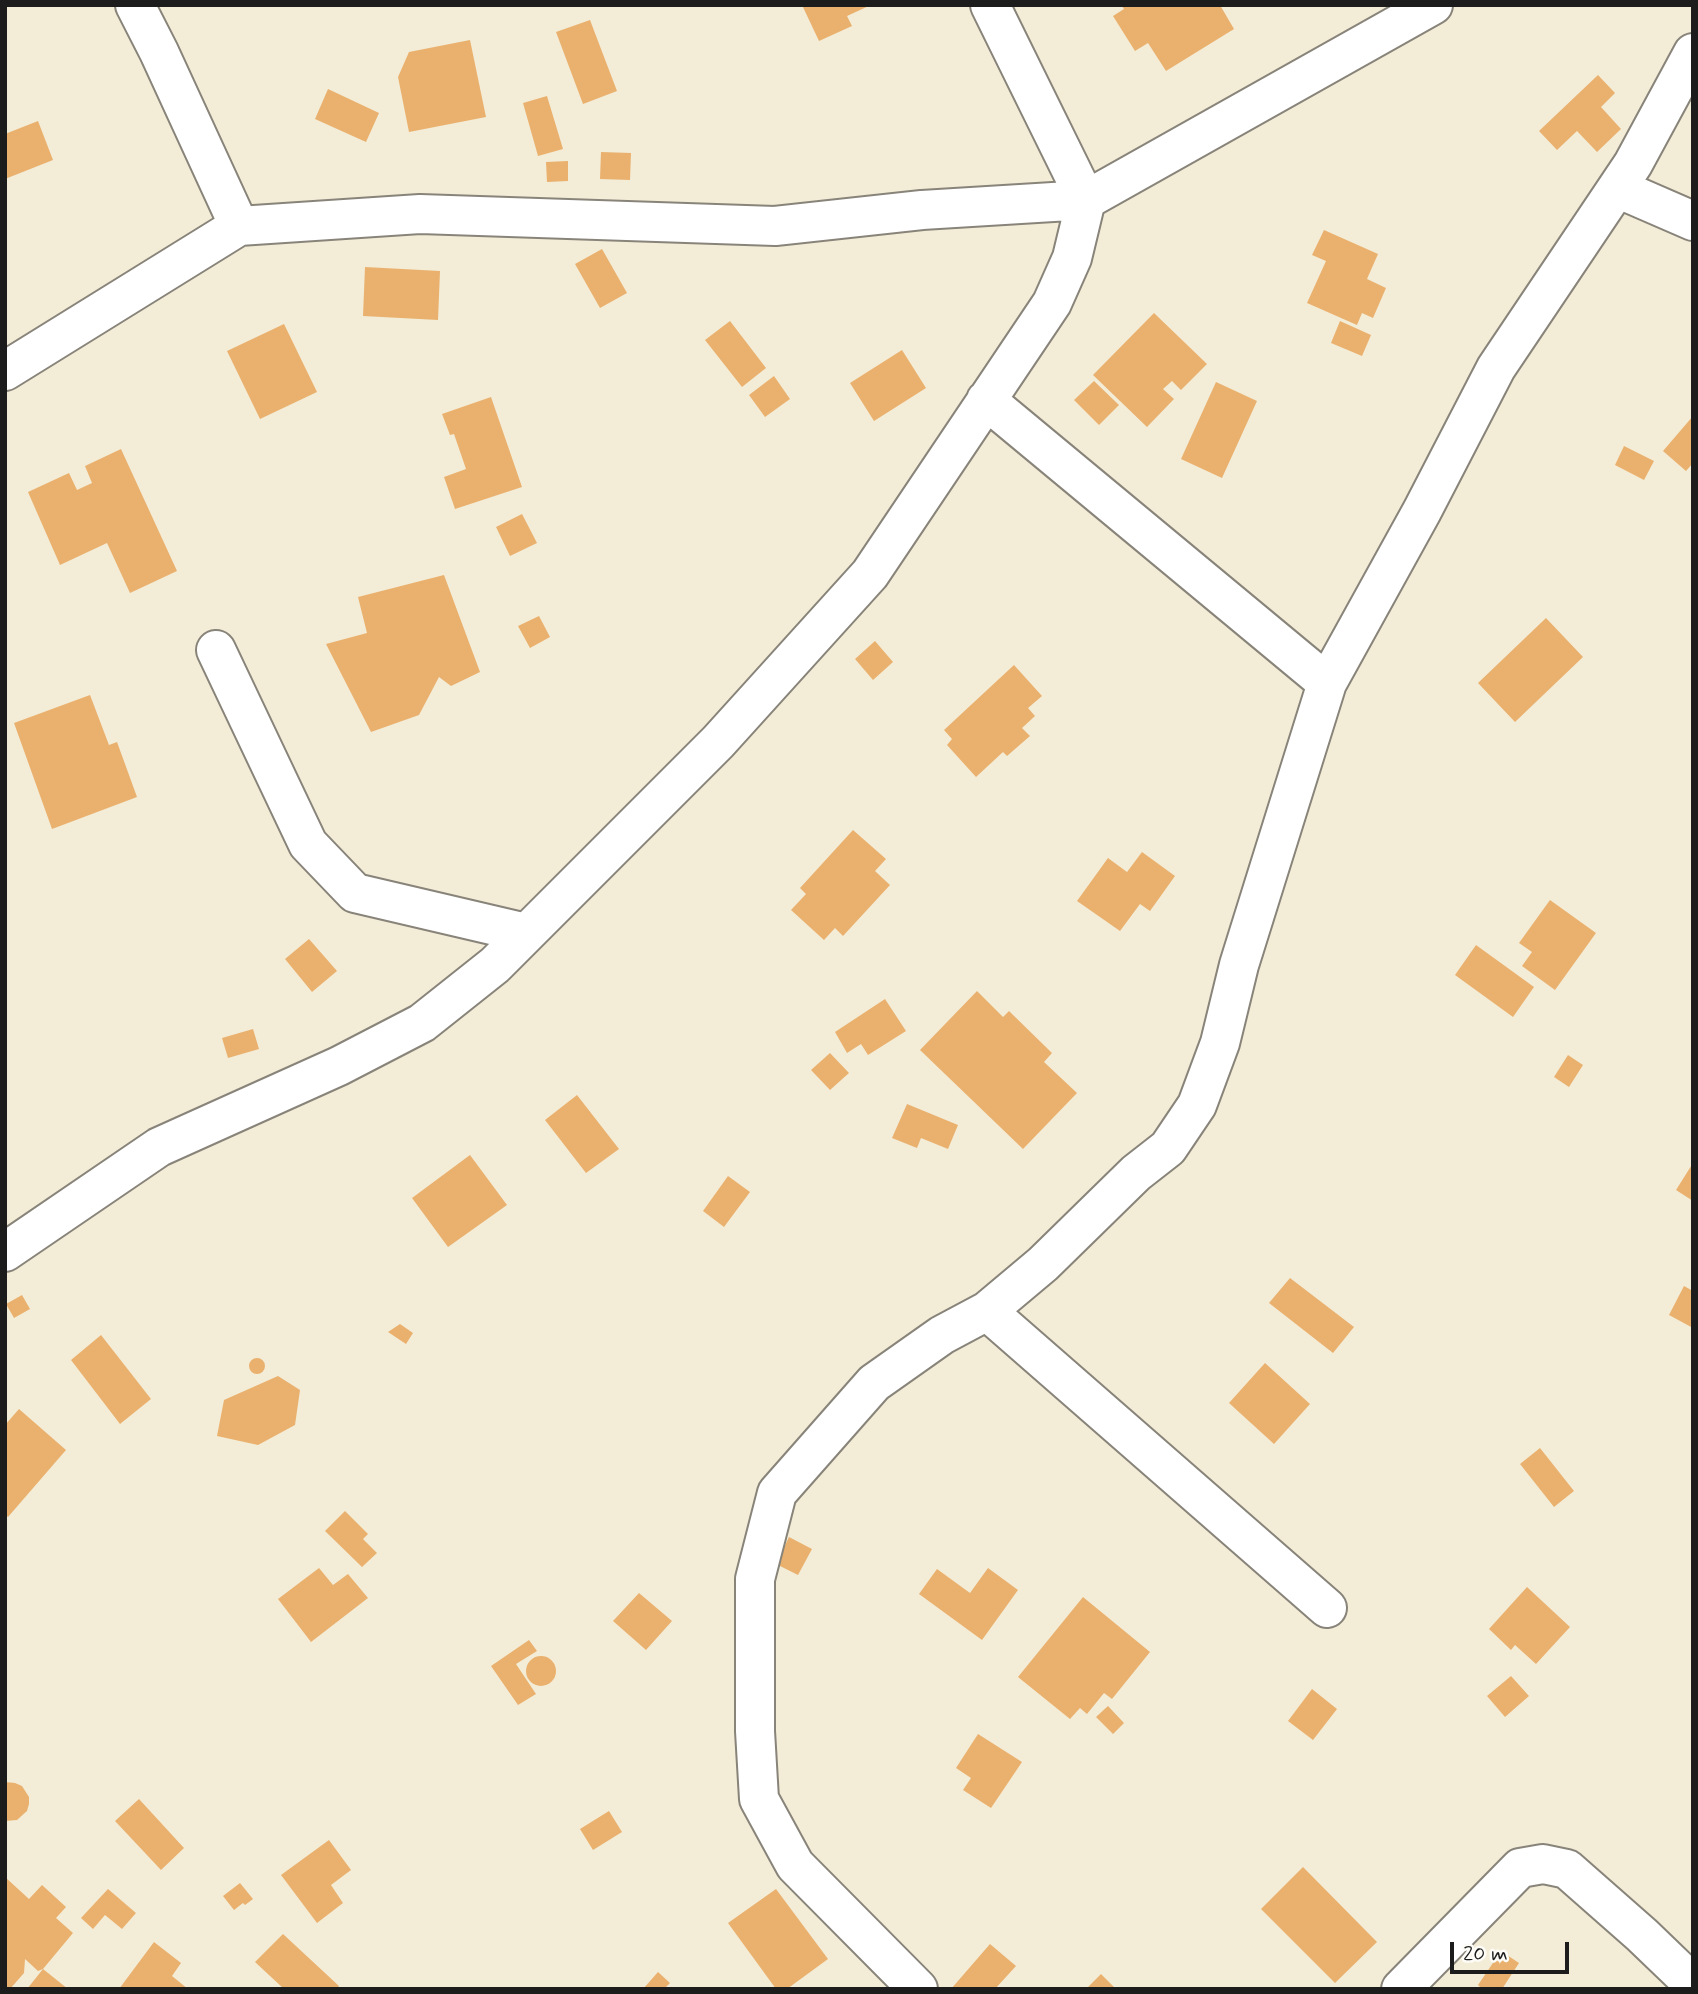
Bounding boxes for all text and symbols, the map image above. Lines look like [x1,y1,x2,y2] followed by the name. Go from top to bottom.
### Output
[1453,1927,1572,1971] scale bar
[1463,1940,1508,1968] text: 20 m

